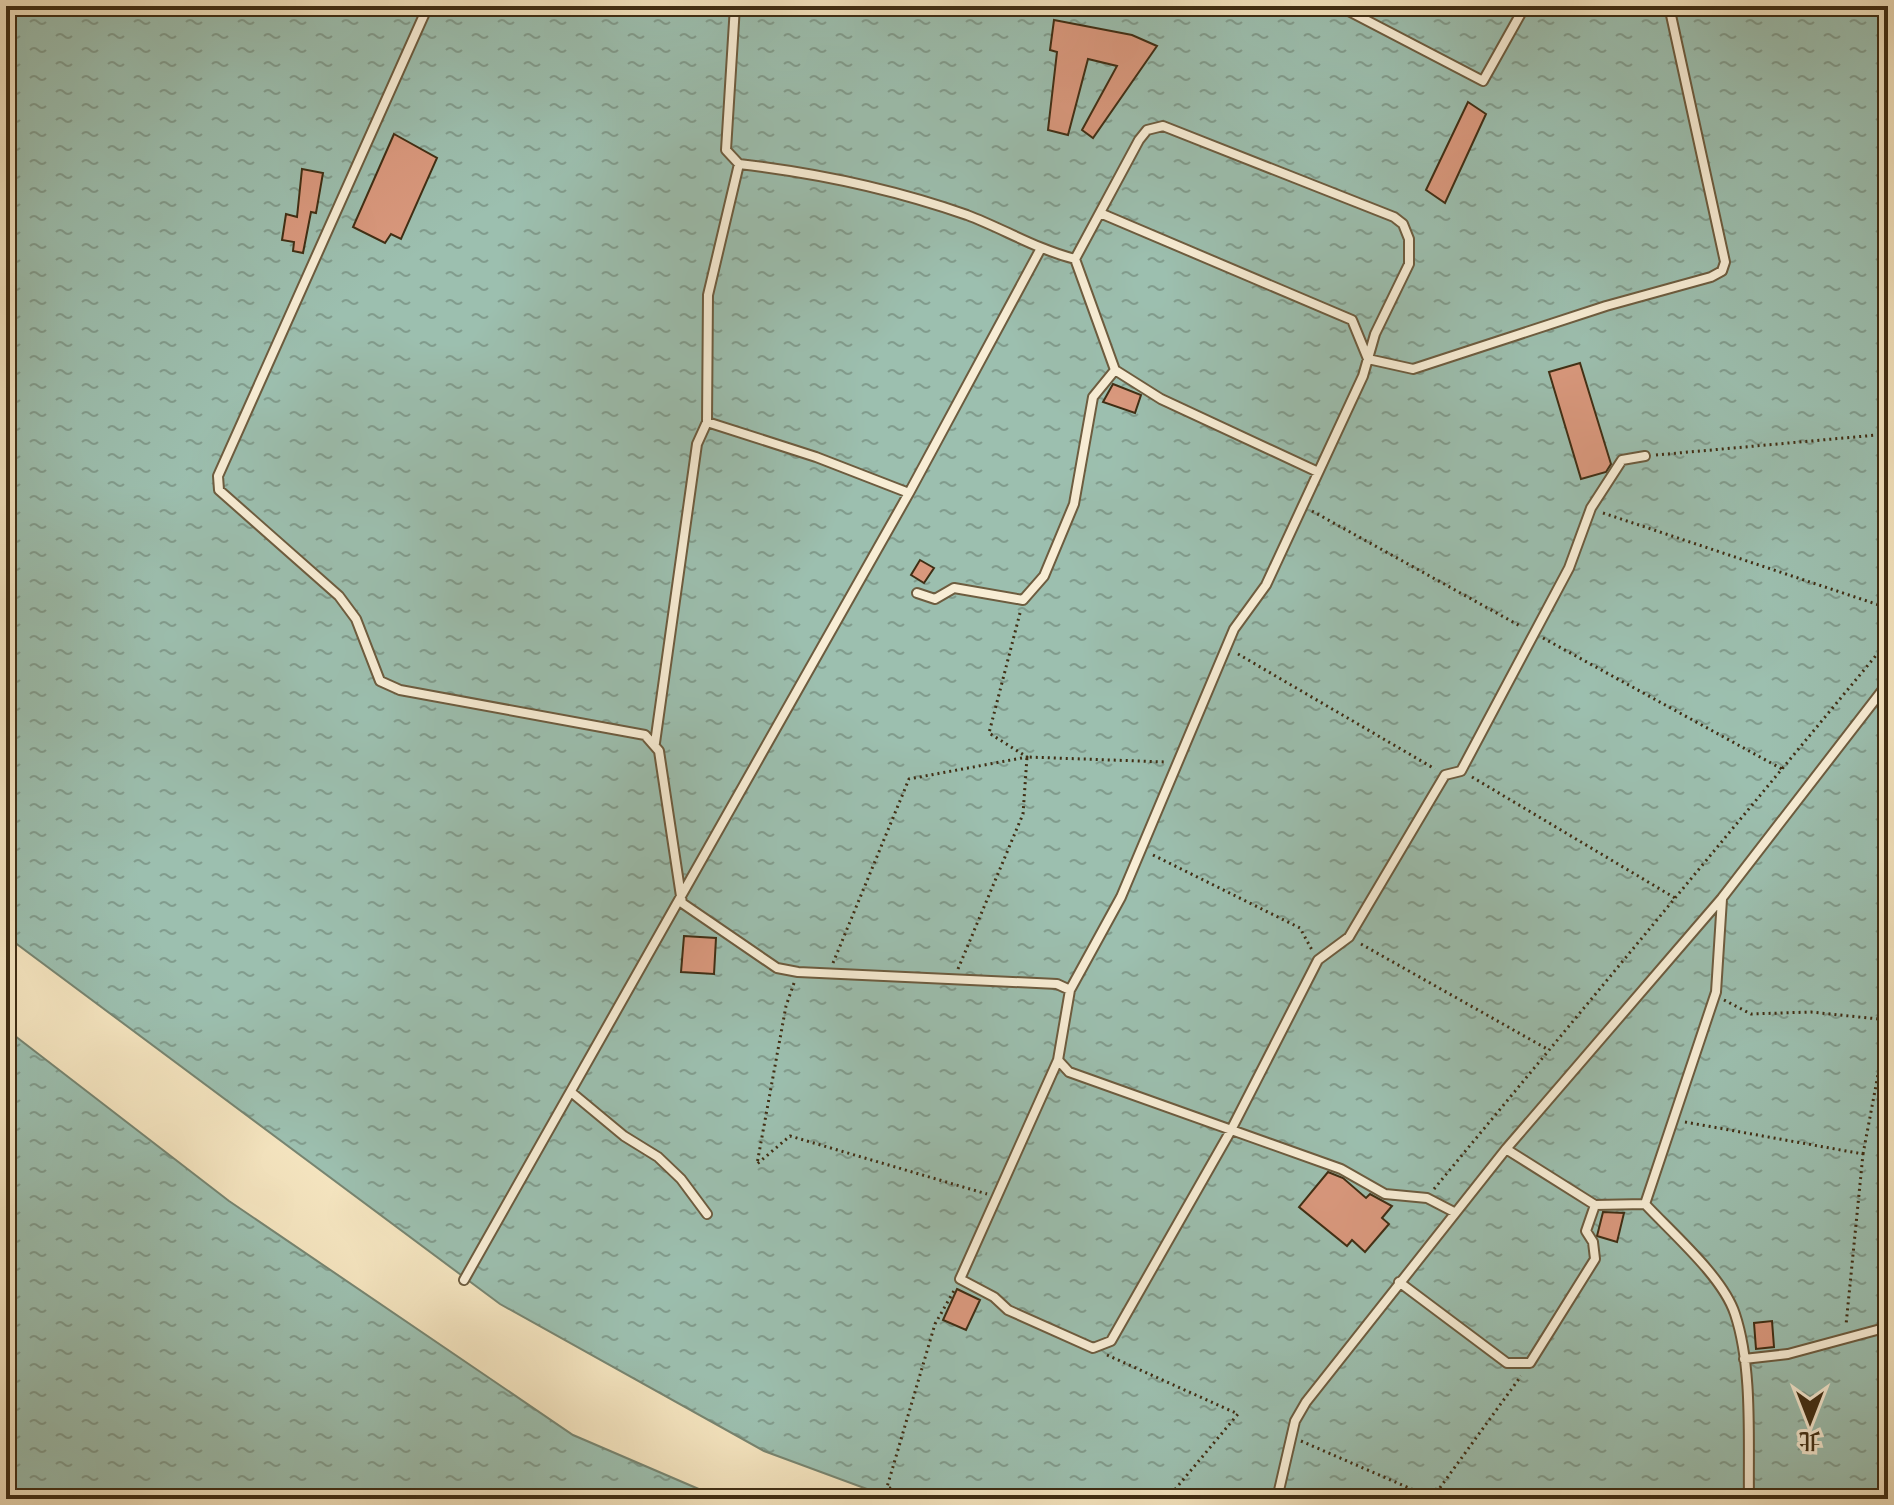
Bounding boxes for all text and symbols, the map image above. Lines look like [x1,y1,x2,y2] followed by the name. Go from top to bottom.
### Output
[1770,1381,1850,1461] north arrow
[1799,1426,1821,1454] text: 北

